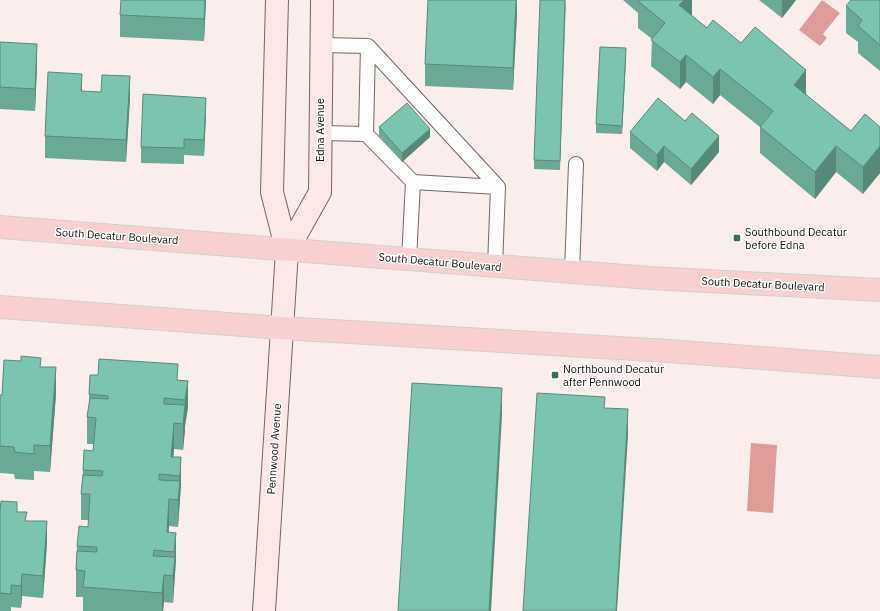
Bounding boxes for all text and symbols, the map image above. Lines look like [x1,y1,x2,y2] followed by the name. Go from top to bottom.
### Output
[313,98,327,162] street label: Edna Avenue
[55,225,179,247] street label: South Decatur Boulevard
[745,225,847,252] place label: Southbound Decatur before Edna
[732,233,742,243] marker: Southbound Decatur before Edna
[378,250,502,274] street label: South Decatur Boulevard
[701,274,825,294] street label: South Decatur Boulevard
[563,362,664,389] place label: Northbound Decatur after Pennwood
[550,370,560,380] marker: Northbound Decatur after Pennwood
[264,403,284,495] street label: Pennwood Avenue

